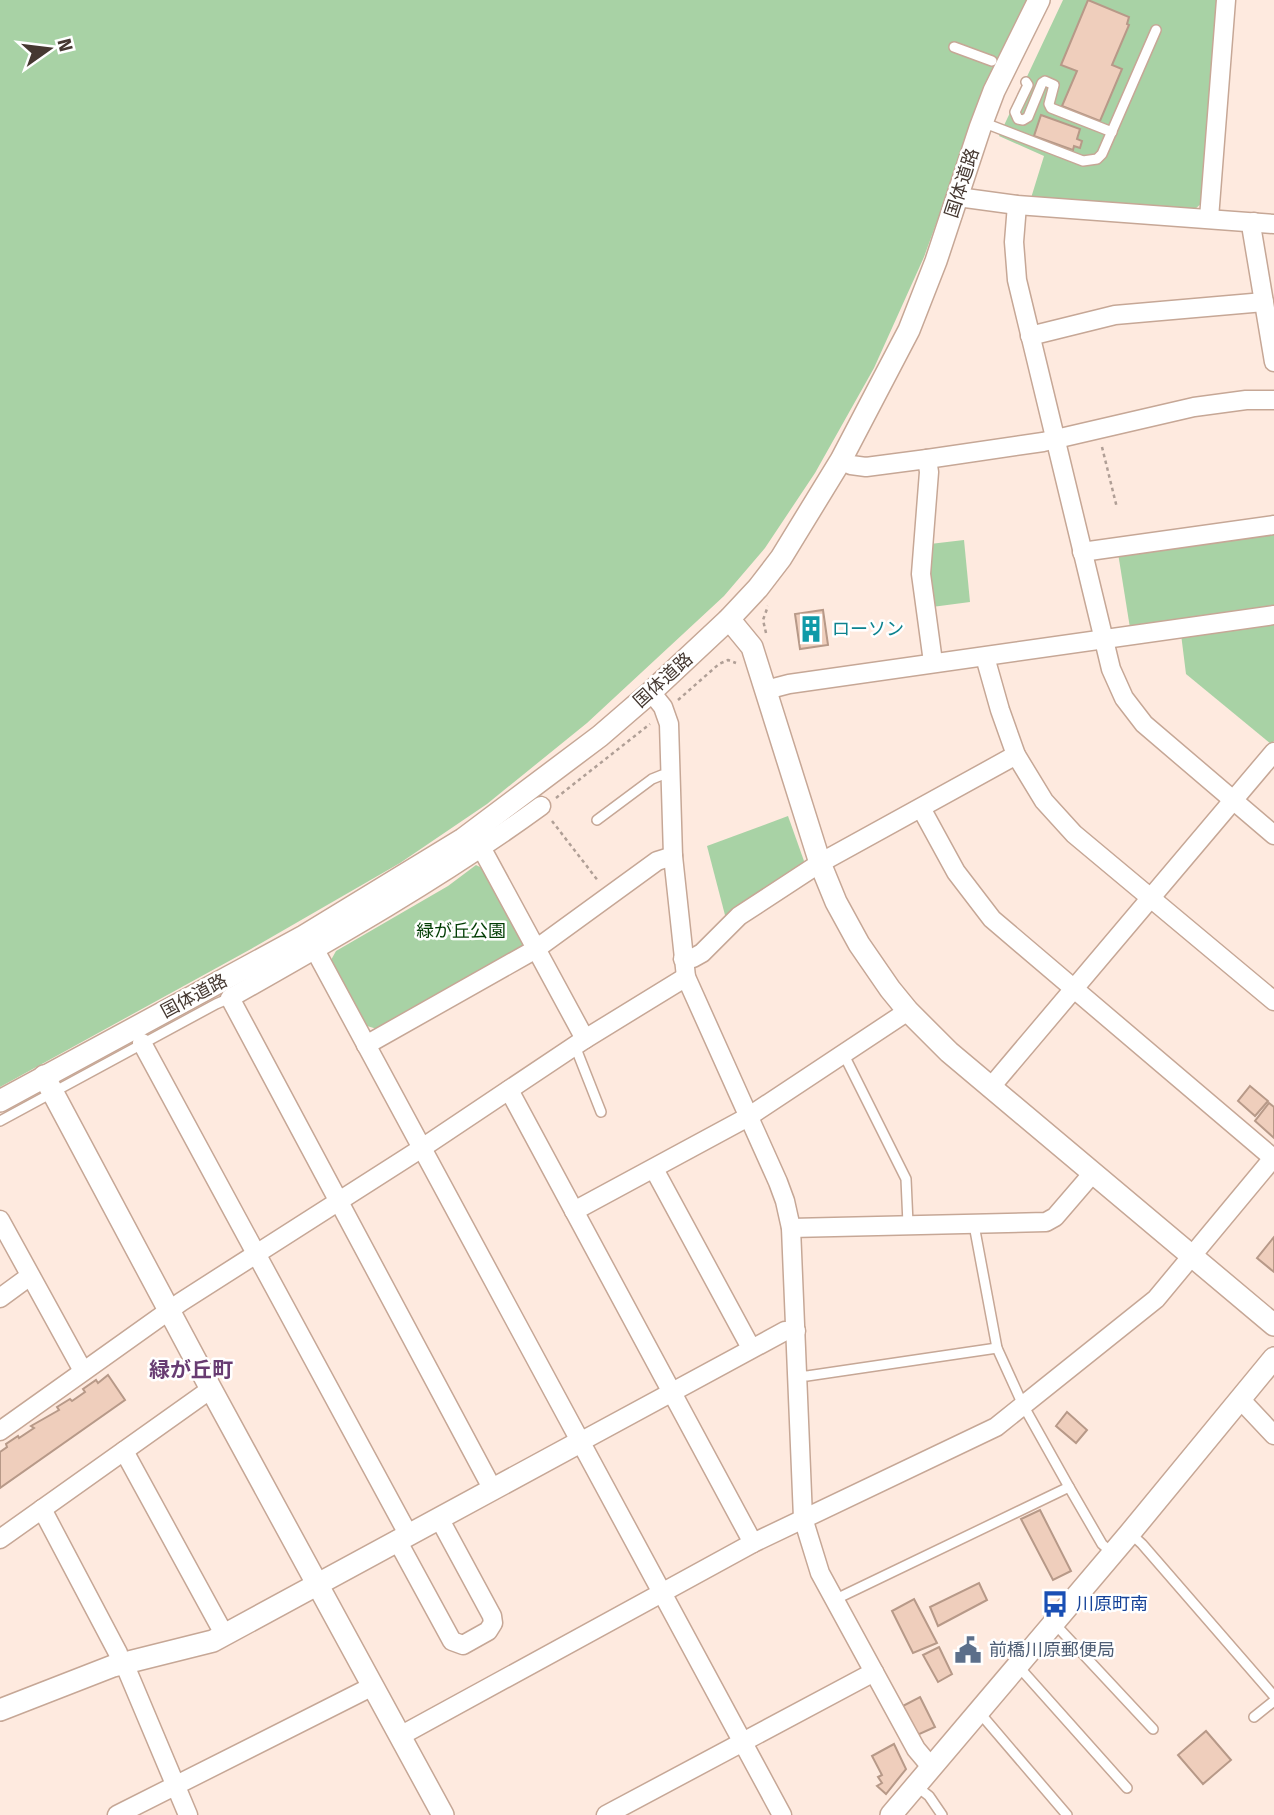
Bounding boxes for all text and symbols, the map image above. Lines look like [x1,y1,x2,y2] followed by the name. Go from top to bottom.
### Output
[14,14,84,84] north arrow
[52,36,78,54] text: N
[940,145,984,221] street label: 国体道路
[796,614,826,644] building icon: ローソン
[832,618,904,640] place label: ローソン
[629,648,697,712] street label: 国体道路
[416,920,506,942] park label: 緑が丘公園
[157,969,231,1023] street label: 国体道路
[149,1357,233,1383] district label: 緑が丘町
[1040,1589,1070,1619] bus stop icon: 川原町南
[1076,1593,1148,1615] place label: 川原町南
[953,1635,983,1665] public building icon: 前橋川原郵便局
[989,1639,1115,1661] place label: 前橋川原郵便局

